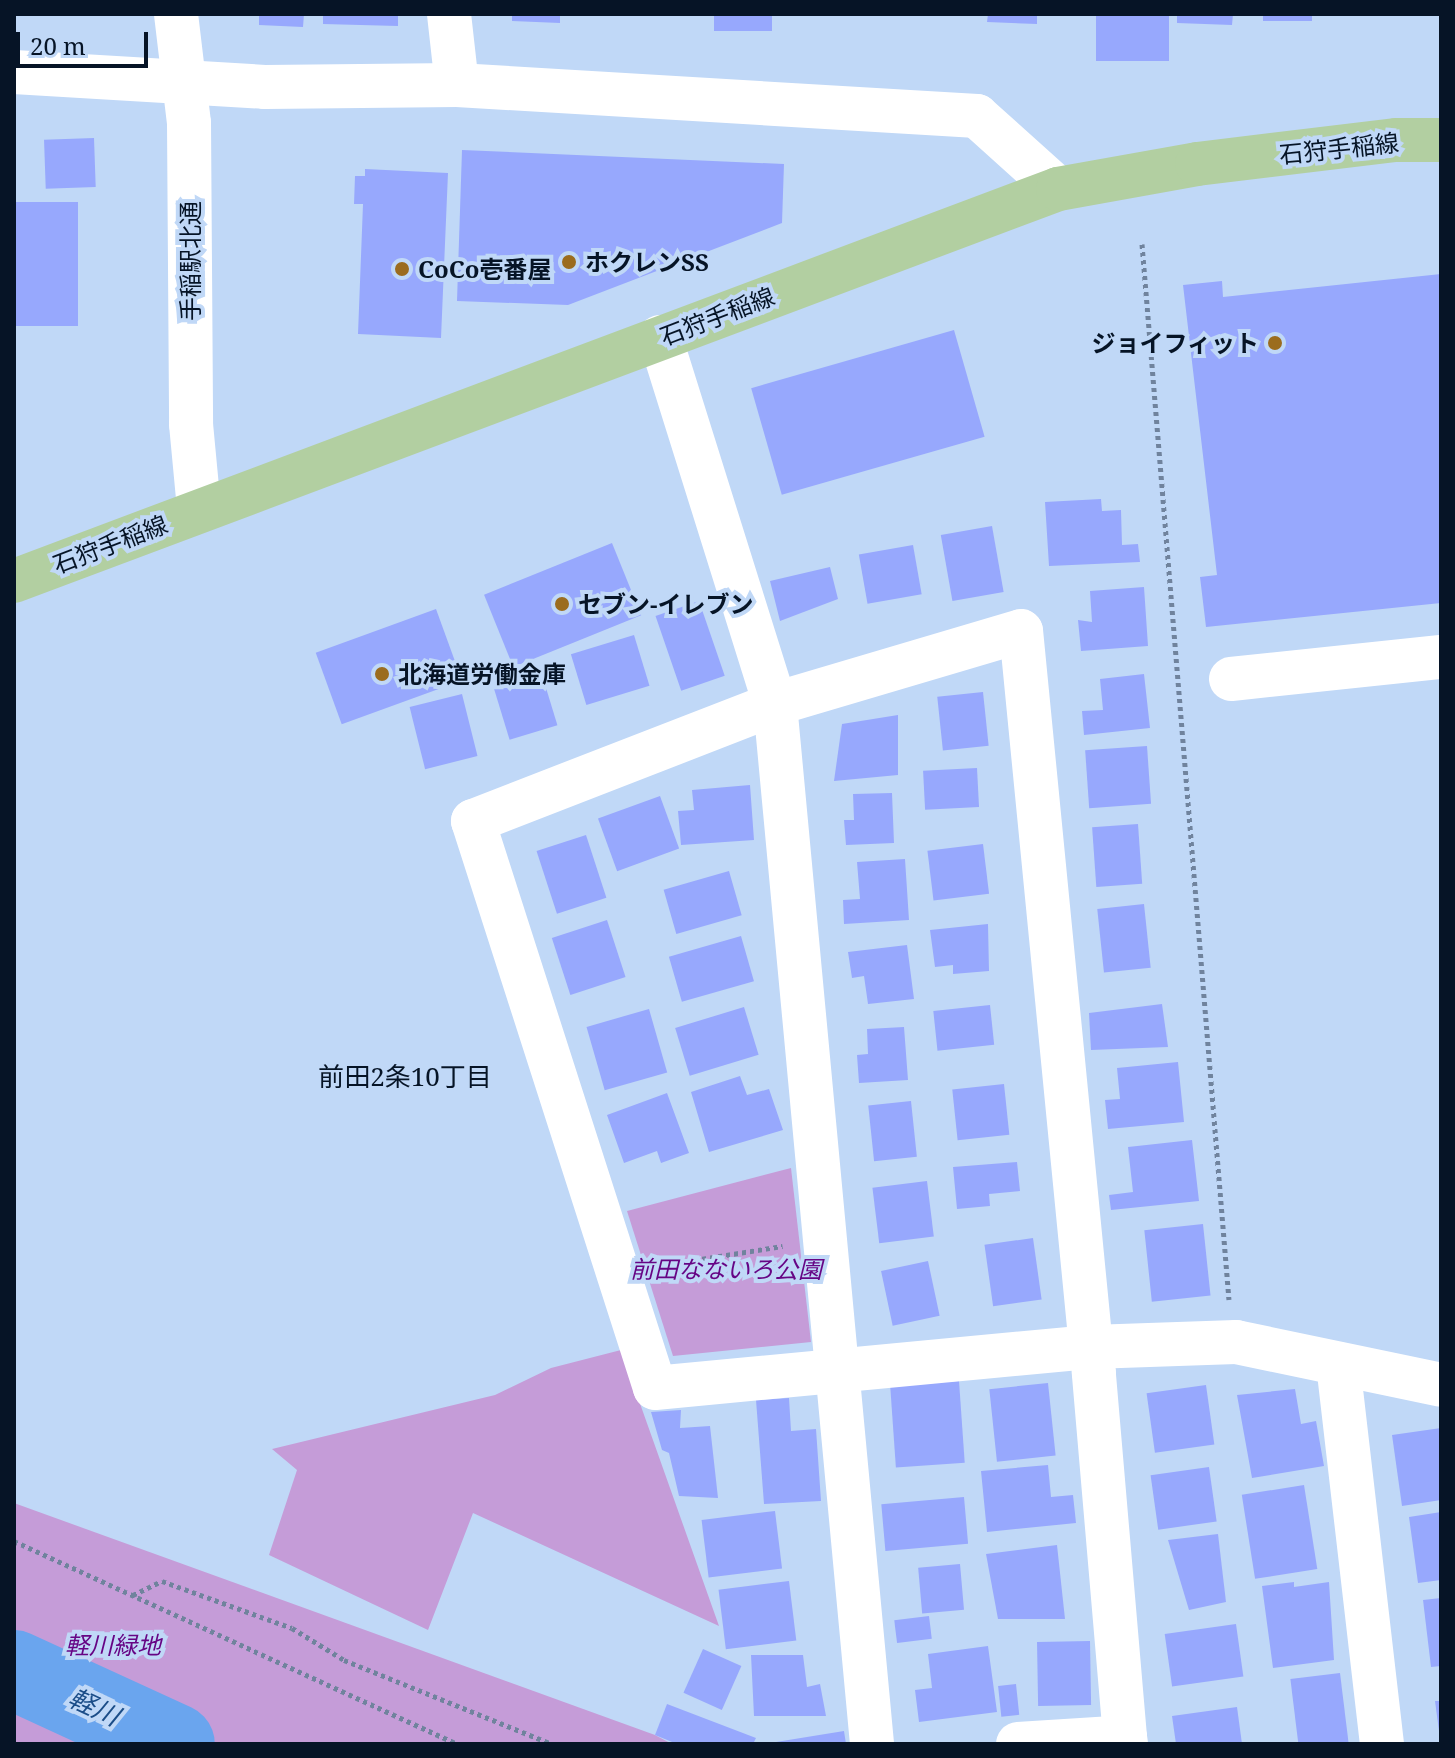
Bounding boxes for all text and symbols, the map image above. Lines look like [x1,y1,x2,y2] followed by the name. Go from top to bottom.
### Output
[20,16,152,66] scale bar
[30,29,86,62] text: 20 m
[1278,127,1400,169] street label: 石狩手稲線
[176,201,204,321] street label: 手稲駅北通
[585,248,709,276] place label: ホクレンSS
[560,253,578,271] marker: ホクレンSS
[418,255,552,283] place label: CoCo壱番屋
[393,260,411,278] marker: CoCo壱番屋
[656,281,778,351] street label: 石狩手稲線
[1091,329,1259,357] place label: ジョイフィット
[1266,334,1284,352] marker: ジョイフィット
[49,509,171,579] street label: 石狩手稲線
[578,590,753,618] place label: セブン-イレブン
[553,595,571,613] marker: セブン-イレブン
[398,660,566,688] place label: 北海道労働金庫
[373,665,391,683] marker: 北海道労働金庫
[318,1061,492,1093] district label: 前田2条10丁目
[630,1255,822,1283] park label: 前田なないろ公園
[65,1631,161,1659] park label: 軽川緑地
[64,1682,124,1732] water label: 軽川

